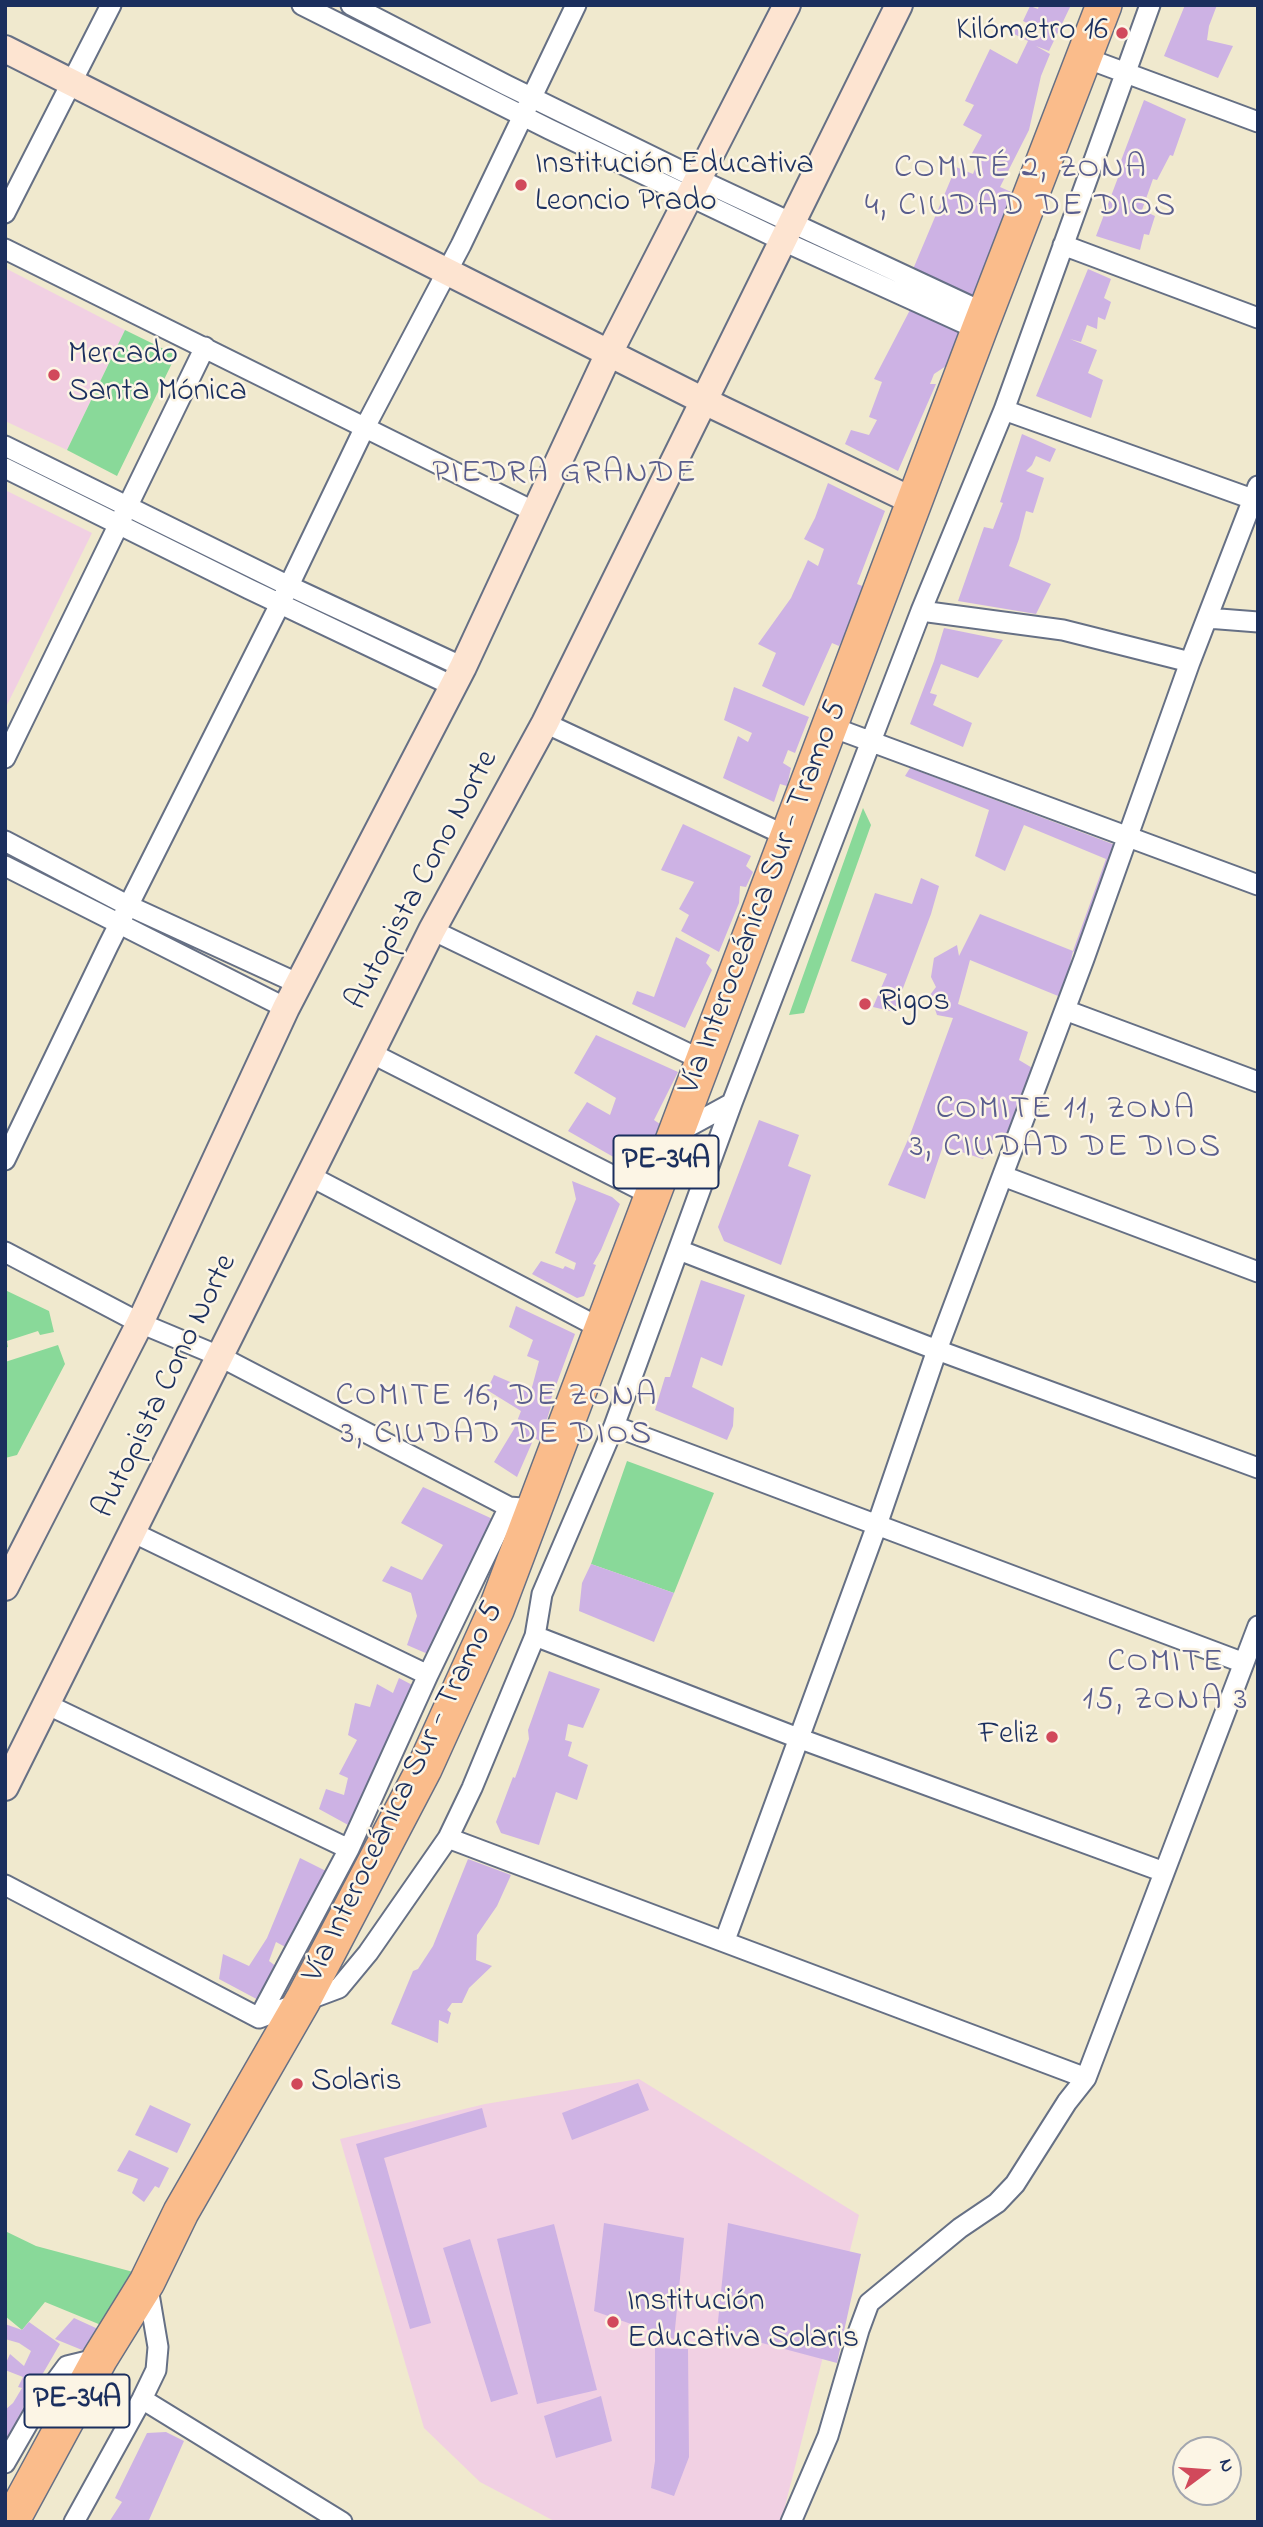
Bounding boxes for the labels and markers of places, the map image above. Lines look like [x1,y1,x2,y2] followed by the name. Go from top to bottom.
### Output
[956,14,1108,52] place label: Kilómetro 16
[1114,25,1130,41] marker: Kilómetro 16
[535,148,814,223] place label: Institución Educativa Leoncio Prado
[513,177,529,193] marker: Institución Educativa Leoncio Prado
[68,338,247,413] place label: Mercado Santa Mónica
[46,367,62,383] marker: Mercado Santa Mónica
[879,985,950,1023] place label: Rigos
[857,996,873,1012] marker: Rigos
[978,1718,1038,1756] place label: Feliz
[1044,1729,1060,1745] marker: Feliz
[311,2065,402,2103] place label: Solaris
[289,2076,305,2092] marker: Solaris
[627,2285,859,2360] place label: Institución Educativa Solaris
[605,2314,621,2330] marker: Institución Educativa Solaris

